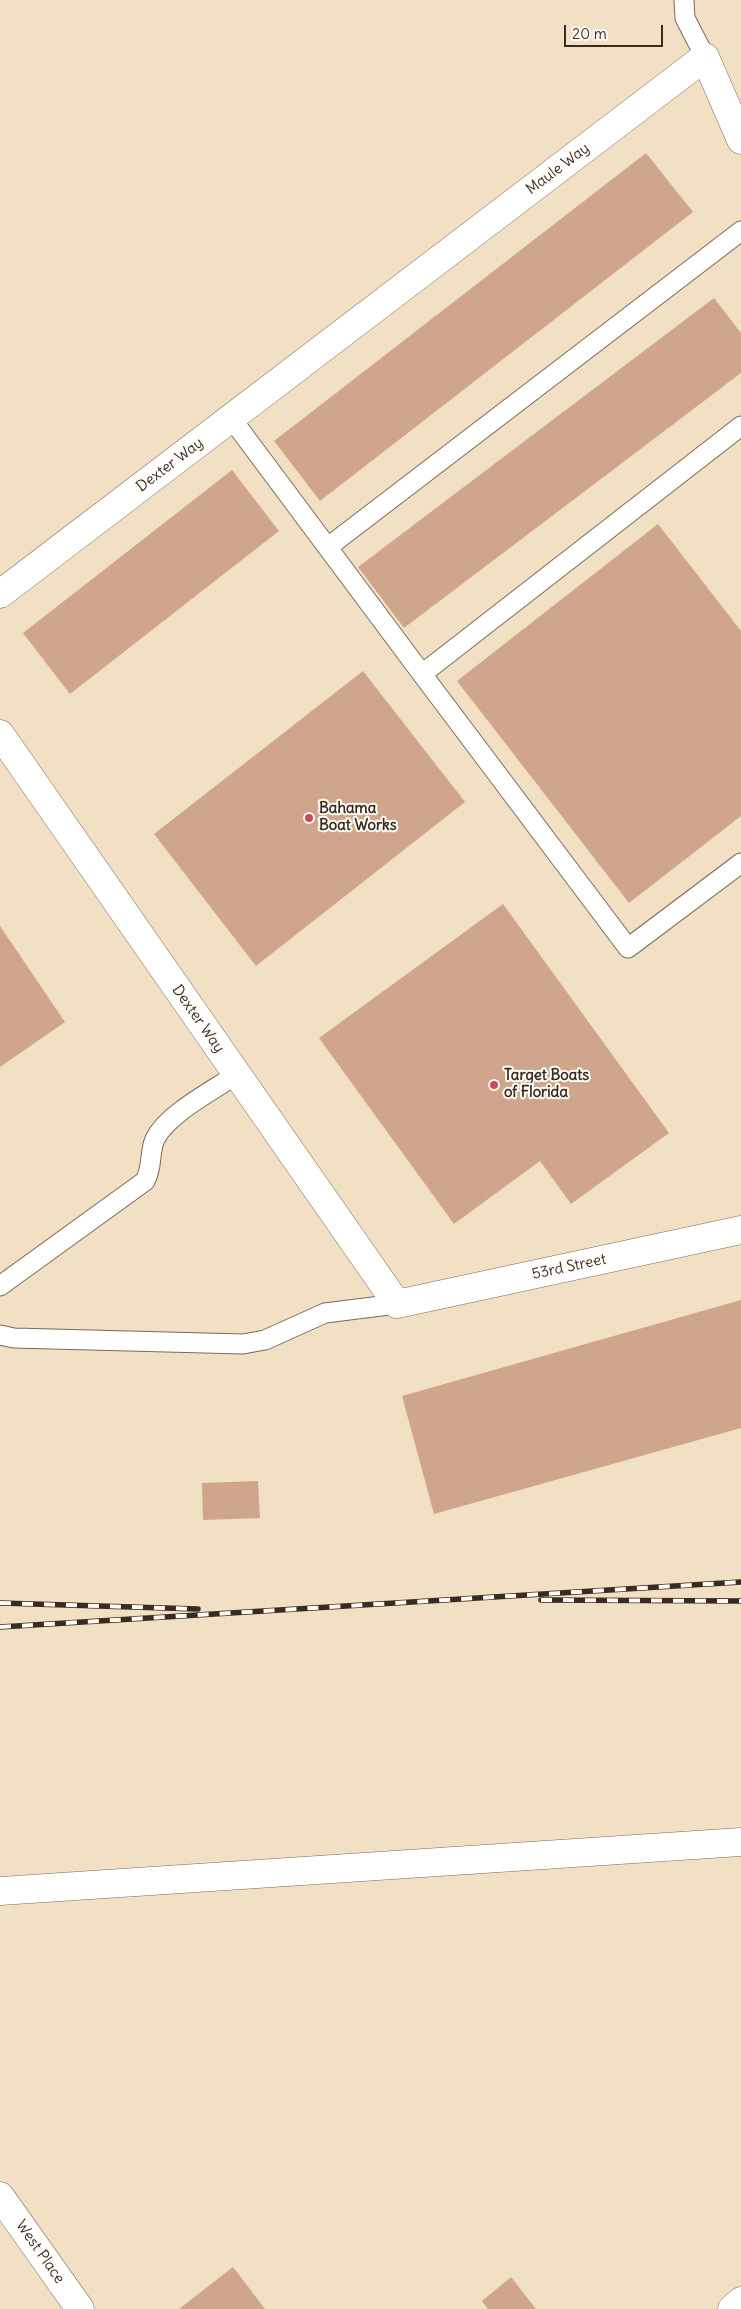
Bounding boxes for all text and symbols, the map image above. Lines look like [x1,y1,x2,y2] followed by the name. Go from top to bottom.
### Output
[566,15,665,47] scale bar
[572,24,607,43] text: 20 m
[523,139,593,199] street label: Maule Way
[133,434,207,496] street label: Dexter Way
[319,800,397,835] place label: Bahama Boat Works
[303,812,315,824] marker: Bahama Boat Works
[168,982,228,1056] street label: Dexter Way
[504,1067,589,1102] place label: Target Boats of Florida
[488,1079,500,1091] marker: Target Boats of Florida
[530,1250,608,1284] street label: 53rd Street
[12,2217,68,2287] street label: West Place

